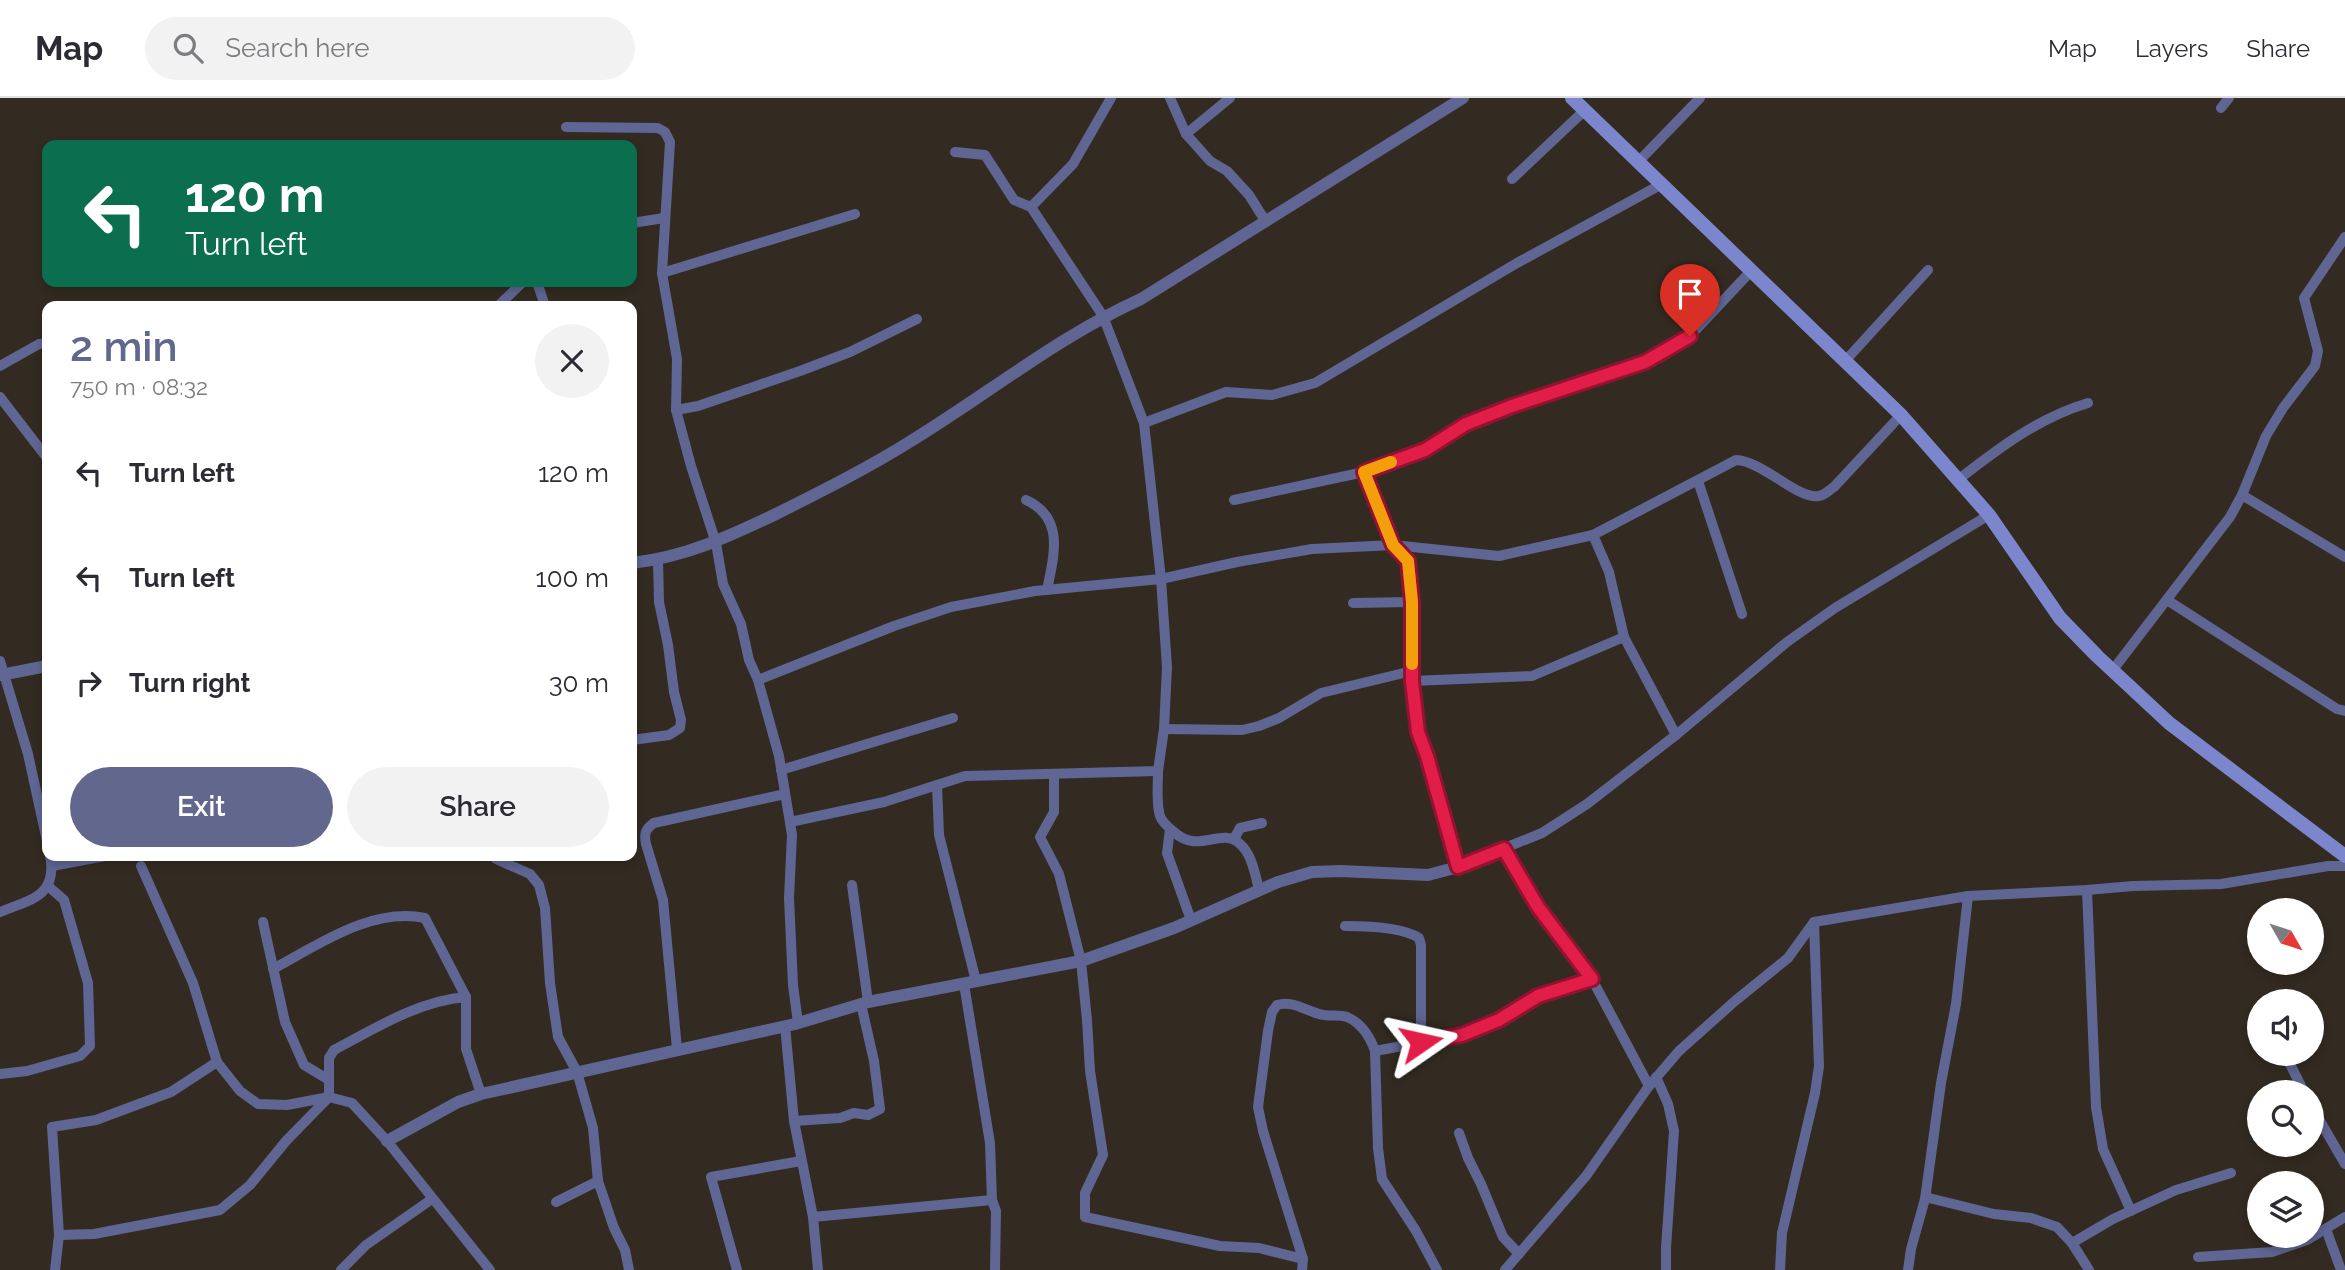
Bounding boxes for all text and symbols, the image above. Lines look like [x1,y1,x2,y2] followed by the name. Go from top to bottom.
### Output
[145,17,635,80] search box
[35,29,103,68] text: Map
[169,29,207,67] icon: search
[225,33,370,63] text: Search here
[2048,34,2097,63] text: Map
[2135,34,2208,63] text: Layers
[2246,34,2310,63] text: Share
[185,166,324,223] text: 120 m
[70,168,161,259] icon: left
[185,225,307,262] text: Turn left
[1660,264,1720,336] pin
[1671,275,1709,313] icon: arrive
[70,322,178,371] text: 2 min
[535,324,609,398] button: close
[70,373,208,400] text: 750 m · 08:32
[70,454,108,492] icon: left
[129,458,235,488] text: Turn left
[538,458,609,488] text: 120 m
[70,559,108,597] icon: left
[129,563,235,593] text: Turn left
[536,563,609,593] text: 100 m
[70,664,108,702] icon: right
[129,668,250,698] text: Turn right
[549,668,609,698] text: 30 m
[70,767,333,847] button: Exit
[347,767,609,847] button: Share
[2247,898,2324,975] north arrow
[2247,898,2324,1248] map controls
[2247,989,2324,1066] button: sound
[1384,1005,1458,1079] position arrow
[2247,1080,2324,1157] button: search
[2247,1171,2324,1248] button: layers

